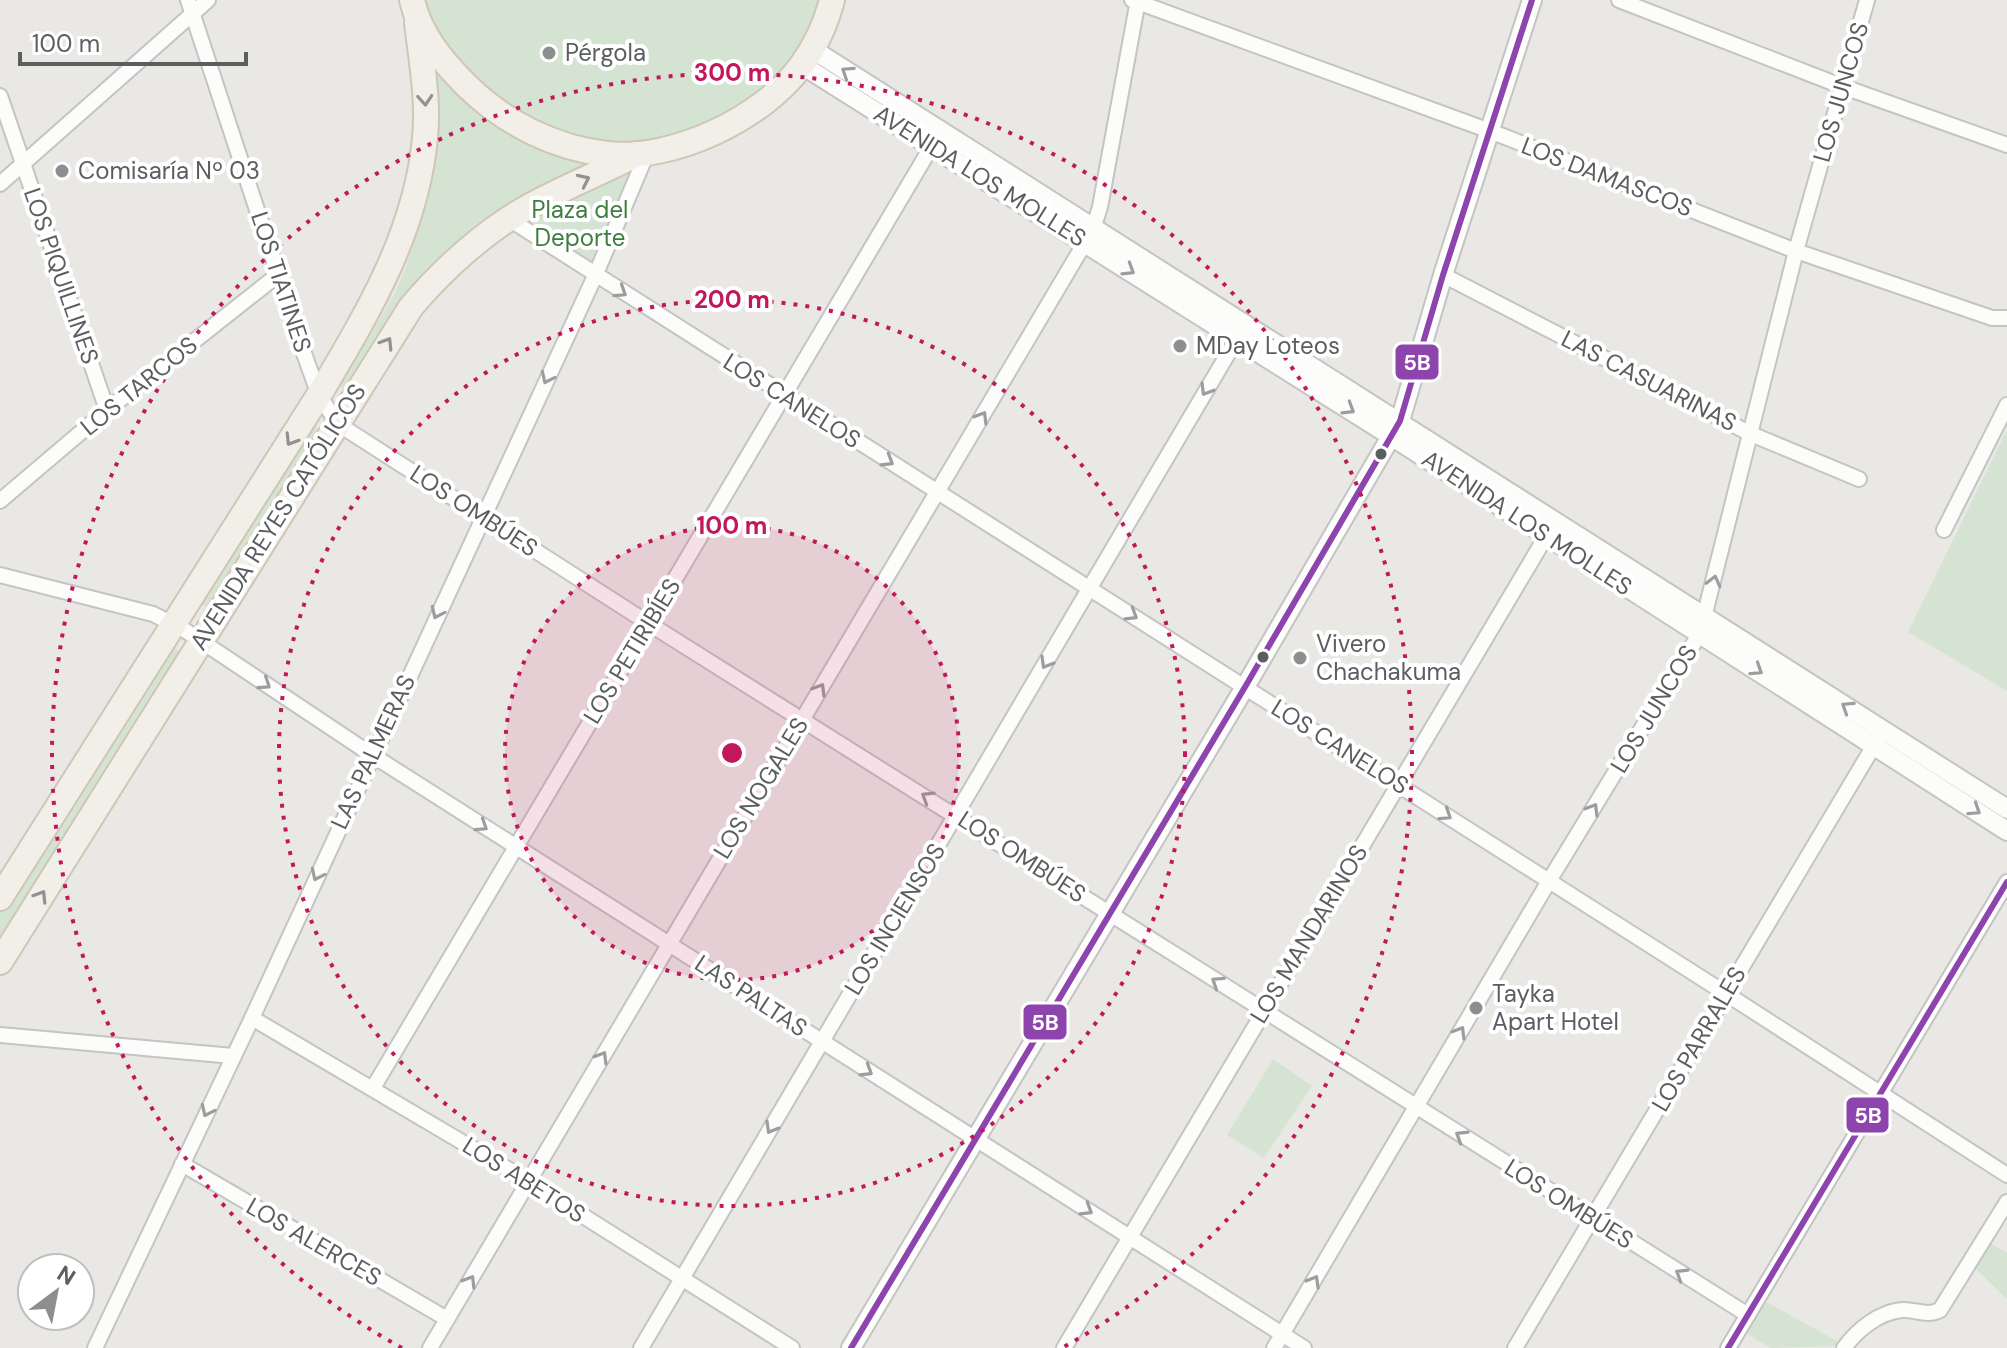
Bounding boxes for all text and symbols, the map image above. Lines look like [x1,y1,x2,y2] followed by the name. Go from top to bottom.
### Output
[20,16,246,66] scale bar
[1806,18,1875,165] street label: LOS JUNCOS
[32,28,100,59] text: 100 m
[565,37,646,68] place label: Pérgola
[540,44,558,62] marker: Pérgola
[694,57,770,88] text: 300 m
[842,67,856,82] one-way arrow
[416,94,433,107] one-way arrow
[868,98,1092,254] street label: AVENIDA LOS MOLLES
[1517,130,1697,223] street label: LOS DAMASCOS
[78,155,260,186] place label: Comisaría Nº 03
[53,162,71,180] marker: Comisaría Nº 03
[575,174,590,190] one-way arrow
[17,184,106,368] street label: LOS PIQUILLINES
[532,194,628,253] park label: Plaza del Deporte
[244,208,319,356] street label: LOS TIATINES
[1120,261,1135,276] one-way arrow
[613,283,627,298] one-way arrow
[694,284,770,315] text: 200 m
[1556,323,1742,438] street label: LAS CASUARINAS
[74,329,203,442] street label: LOS TARCOS
[1196,330,1340,361] place label: MDay Loteos
[377,337,392,352] one-way arrow
[1171,337,1189,355] marker: MDay Loteos
[1394,343,1440,381] line badge: 5B
[718,346,867,455] street label: LOS CANELOS
[1403,348,1431,377] text: 5B
[541,370,557,384] one-way arrow
[183,378,372,656] street label: AVENIDA REYES CATÓLICOS
[1200,381,1216,396] one-way arrow
[1340,400,1355,415] one-way arrow
[972,411,987,426] one-way arrow
[285,431,300,445] one-way arrow
[1416,443,1638,602] street label: AVENIDA LOS MOLLES
[1373,446,1389,462] unlabelled marker
[879,452,894,467] one-way arrow
[404,458,544,563] street label: LOS OMBÚES
[697,510,767,541] text: 100 m
[576,572,687,729] street label: LOS PETIRIBÍES
[1705,575,1722,589] one-way arrow
[431,605,447,620] one-way arrow
[1123,606,1138,621] one-way arrow
[1316,628,1461,687] place label: Vivero Chachakuma
[1603,639,1704,778] street label: LOS JUNCOS
[1255,649,1271,665] unlabelled marker
[1291,649,1309,667] marker: Vivero Chachakuma
[1040,654,1056,669] one-way arrow
[1748,660,1762,675] one-way arrow
[323,669,422,834] street label: LAS PALMERAS
[256,674,270,689] one-way arrow
[810,683,826,698] one-way arrow
[1266,692,1415,801] street label: LOS CANELOS
[1841,701,1856,716] one-way arrow
[706,711,815,864] street label: LOS NOGALES
[718,739,746,767] centre of rings
[922,792,936,807] one-way arrow
[1967,800,1981,815] one-way arrow
[1583,803,1599,818] one-way arrow
[952,804,1092,909] street label: LOS OMBÚES
[1437,805,1452,820] one-way arrow
[474,816,488,831] one-way arrow
[837,837,952,1000] street label: LOS INCIENSOS
[1243,839,1374,1029] street label: LOS MANDARINOS
[311,867,327,881] one-way arrow
[32,890,47,905] one-way arrow
[689,948,813,1043] street label: LAS PALTAS
[1645,961,1753,1117] street label: LOS PARRALES
[1212,977,1226,992] one-way arrow
[1492,978,1619,1037] place label: Tayka Apart Hotel
[1467,999,1485,1017] marker: Tayka Apart Hotel
[1022,1003,1068,1041] line badge: 5B
[1031,1008,1059,1037] text: 5B
[1450,1026,1465,1041] one-way arrow
[592,1051,608,1066] one-way arrow
[858,1062,873,1077] one-way arrow
[1845,1096,1890,1134] line badge: 5B
[1854,1101,1882,1130] text: 5B
[201,1102,217,1117] one-way arrow
[766,1119,781,1134] one-way arrow
[457,1130,591,1230] street label: LOS ABETOS
[1455,1130,1470,1145] one-way arrow
[1499,1152,1640,1256] street label: LOS OMBÚES
[241,1190,387,1293] street label: LOS ALERCES
[1078,1201,1092,1216] one-way arrow
[16,1252,96,1332] north arrow
[52,1259,81,1292] text: N
[1675,1268,1690,1284] one-way arrow
[460,1275,476,1290] one-way arrow
[1304,1275,1320,1290] one-way arrow

